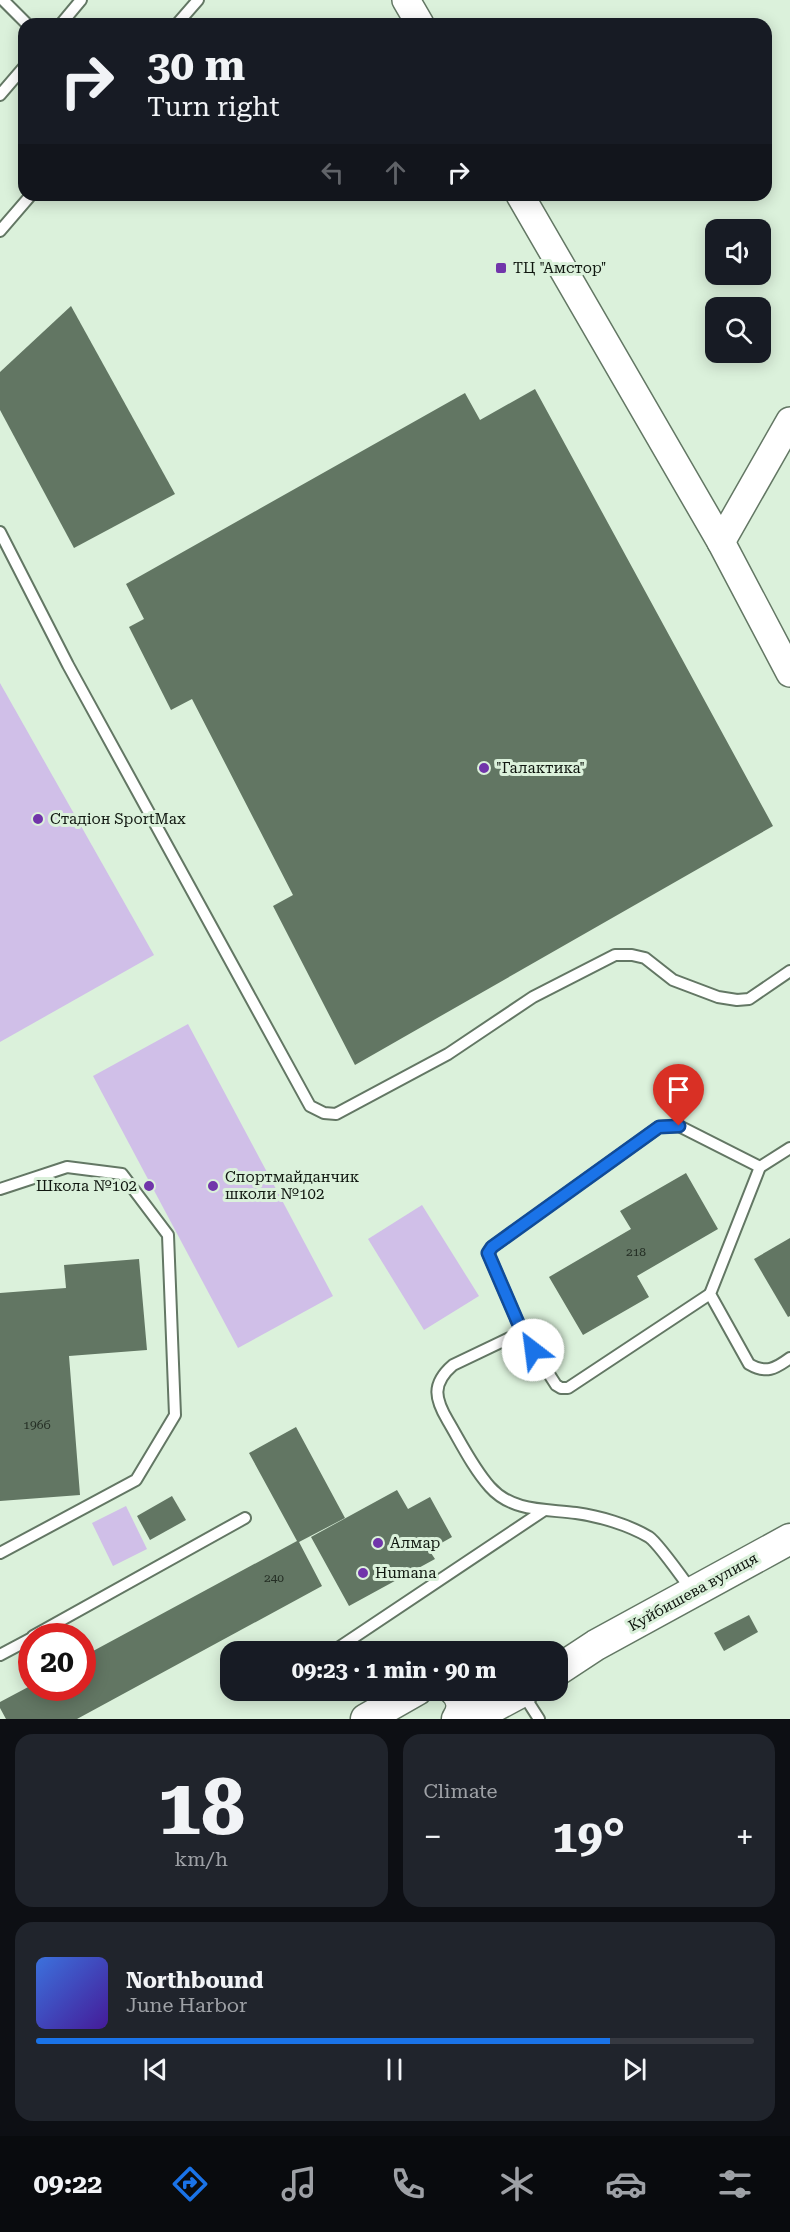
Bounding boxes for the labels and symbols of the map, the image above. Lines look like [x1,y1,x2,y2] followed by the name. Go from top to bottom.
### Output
[513,259,607,277] place label: ТЦ "Амстор"
[494,261,508,275] marker: ТЦ "Амстор"
[496,759,585,777] place label: "Галактика"
[477,761,491,775] marker: "Галактика"
[50,810,186,828] place label: Стадіон SportMax
[31,812,45,826] marker: Стадіон SportMax
[653,1064,704,1126] pin
[225,1168,360,1203] place label: Спортмайданчик школи №102
[36,1177,137,1195] place label: Школа №102
[142,1179,156,1193] marker: Школа №102
[206,1179,220,1193] marker: Спортмайданчик школи №102
[626,1245,646,1259] house number: 218
[501,1318,565,1382] position arrow
[23,1418,51,1432] house number: 196б
[390,1534,441,1552] place label: Алмар
[371,1536,385,1550] marker: Алмар
[625,1549,761,1635] street label: Куйбишева вулиця
[375,1564,436,1582] place label: Humana
[356,1566,370,1580] marker: Humana
[264,1571,284,1585] house number: 240
[18,1623,96,1701] speed limit sign: 20

